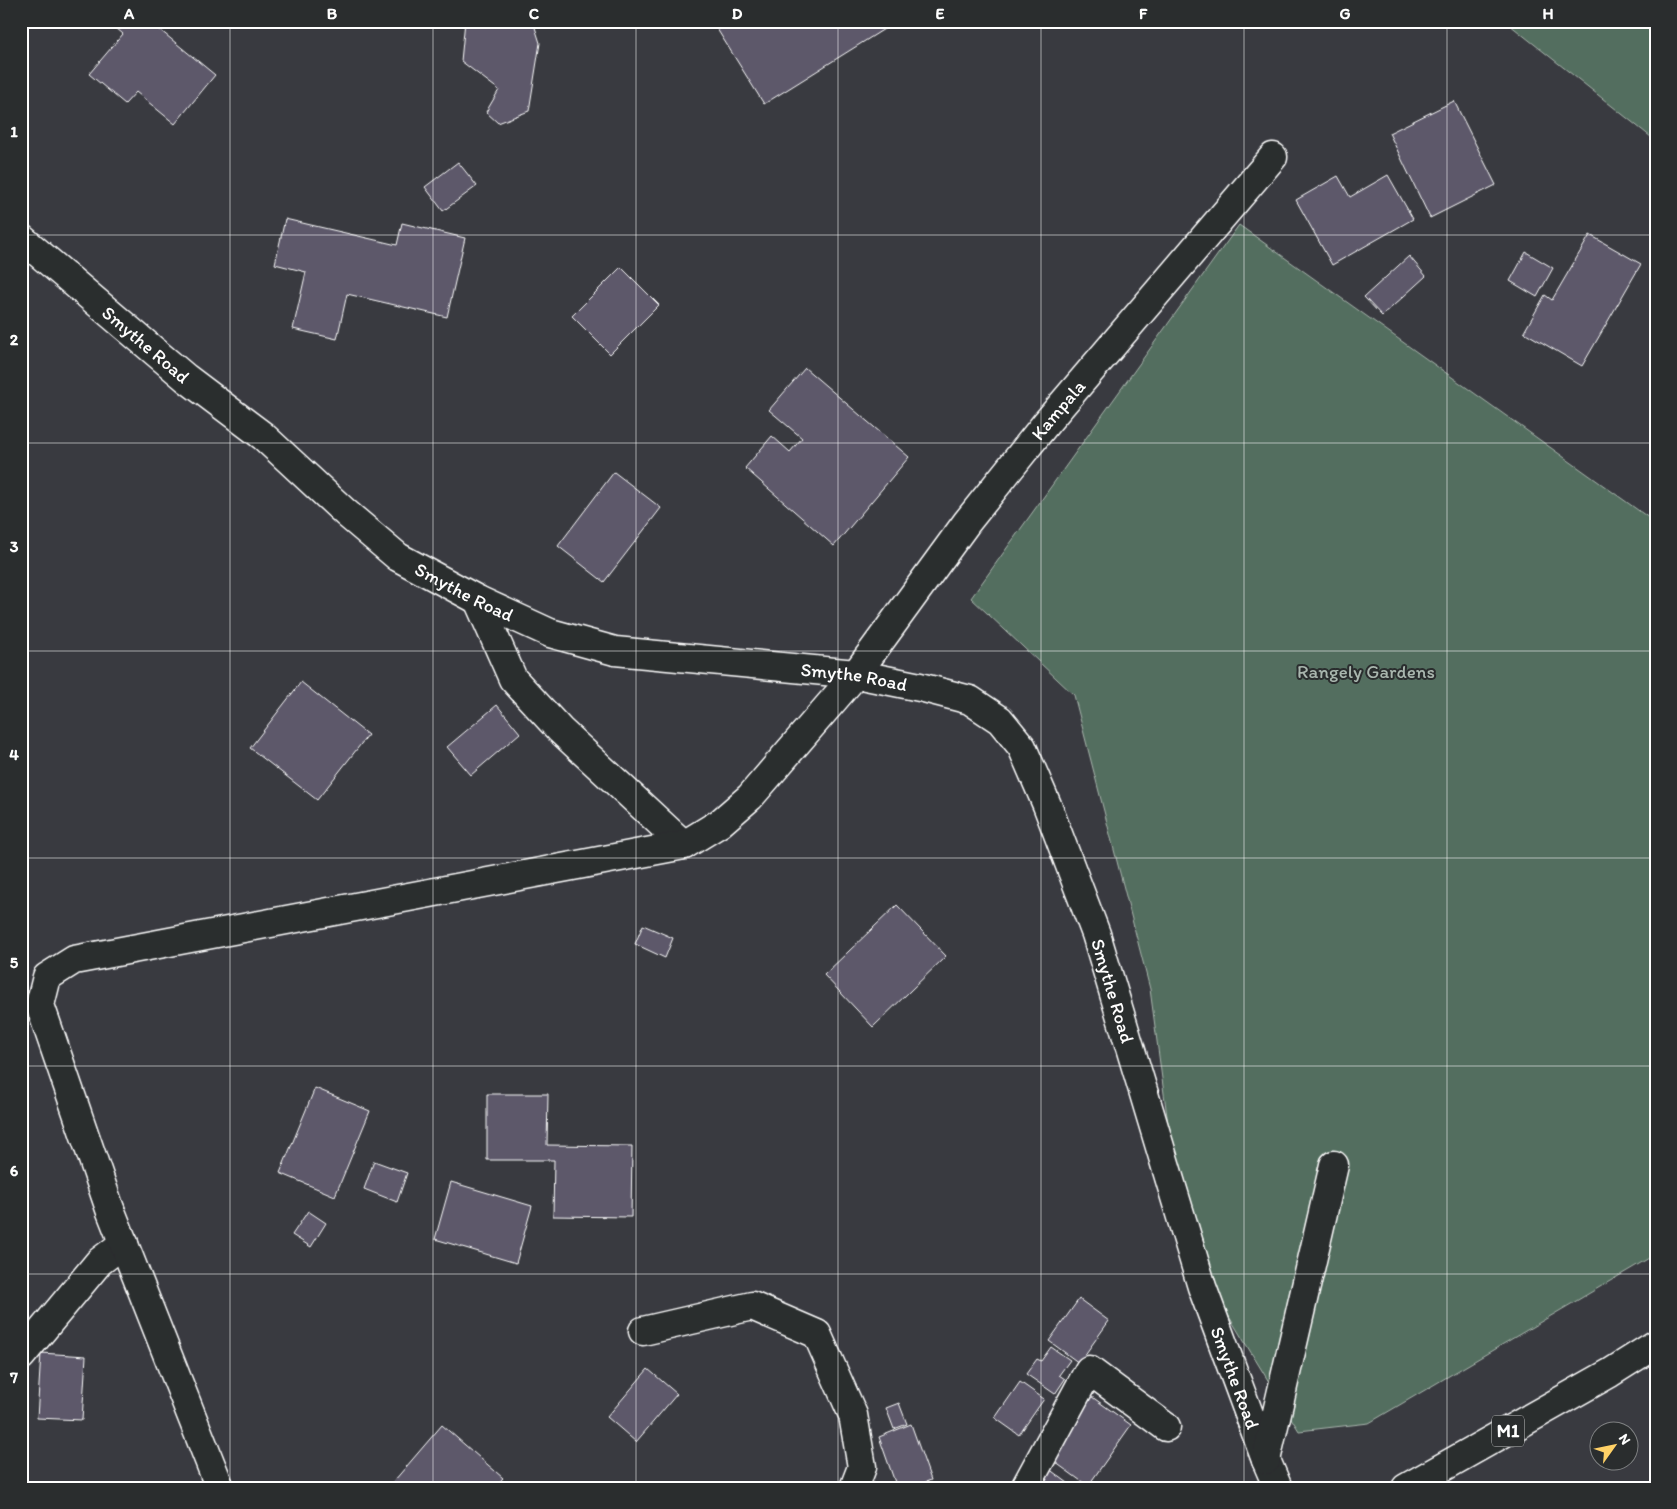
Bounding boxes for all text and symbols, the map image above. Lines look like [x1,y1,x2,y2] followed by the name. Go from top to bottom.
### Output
[123,4,135,23] text: A
[327,4,338,23] text: B
[529,4,540,23] text: C
[732,4,743,23] text: D
[936,4,945,23] text: E
[1139,4,1148,23] text: F
[1339,4,1351,23] text: G
[1542,4,1554,23] text: H
[10,122,18,141] text: 1
[98,301,194,388] street label: Smythe Road
[10,330,19,349] text: 2
[1026,375,1090,445] street label: Kampala
[10,537,19,556] text: 3
[411,557,517,626] street label: Smythe Road
[800,657,909,696] street label: Smythe Road
[1297,660,1435,683] park label: Rangely Gardens
[9,745,19,764] text: 4
[1087,936,1140,1046] street label: Smythe Road
[10,953,19,972] text: 5
[10,1161,19,1180] text: 6
[1206,1323,1265,1432] street label: Smythe Road
[9,1368,18,1387] text: 7
[1492,1415,1524,1446] road number: M1
[1590,1422,1640,1472] north arrow
[1615,1431,1634,1448] text: N

